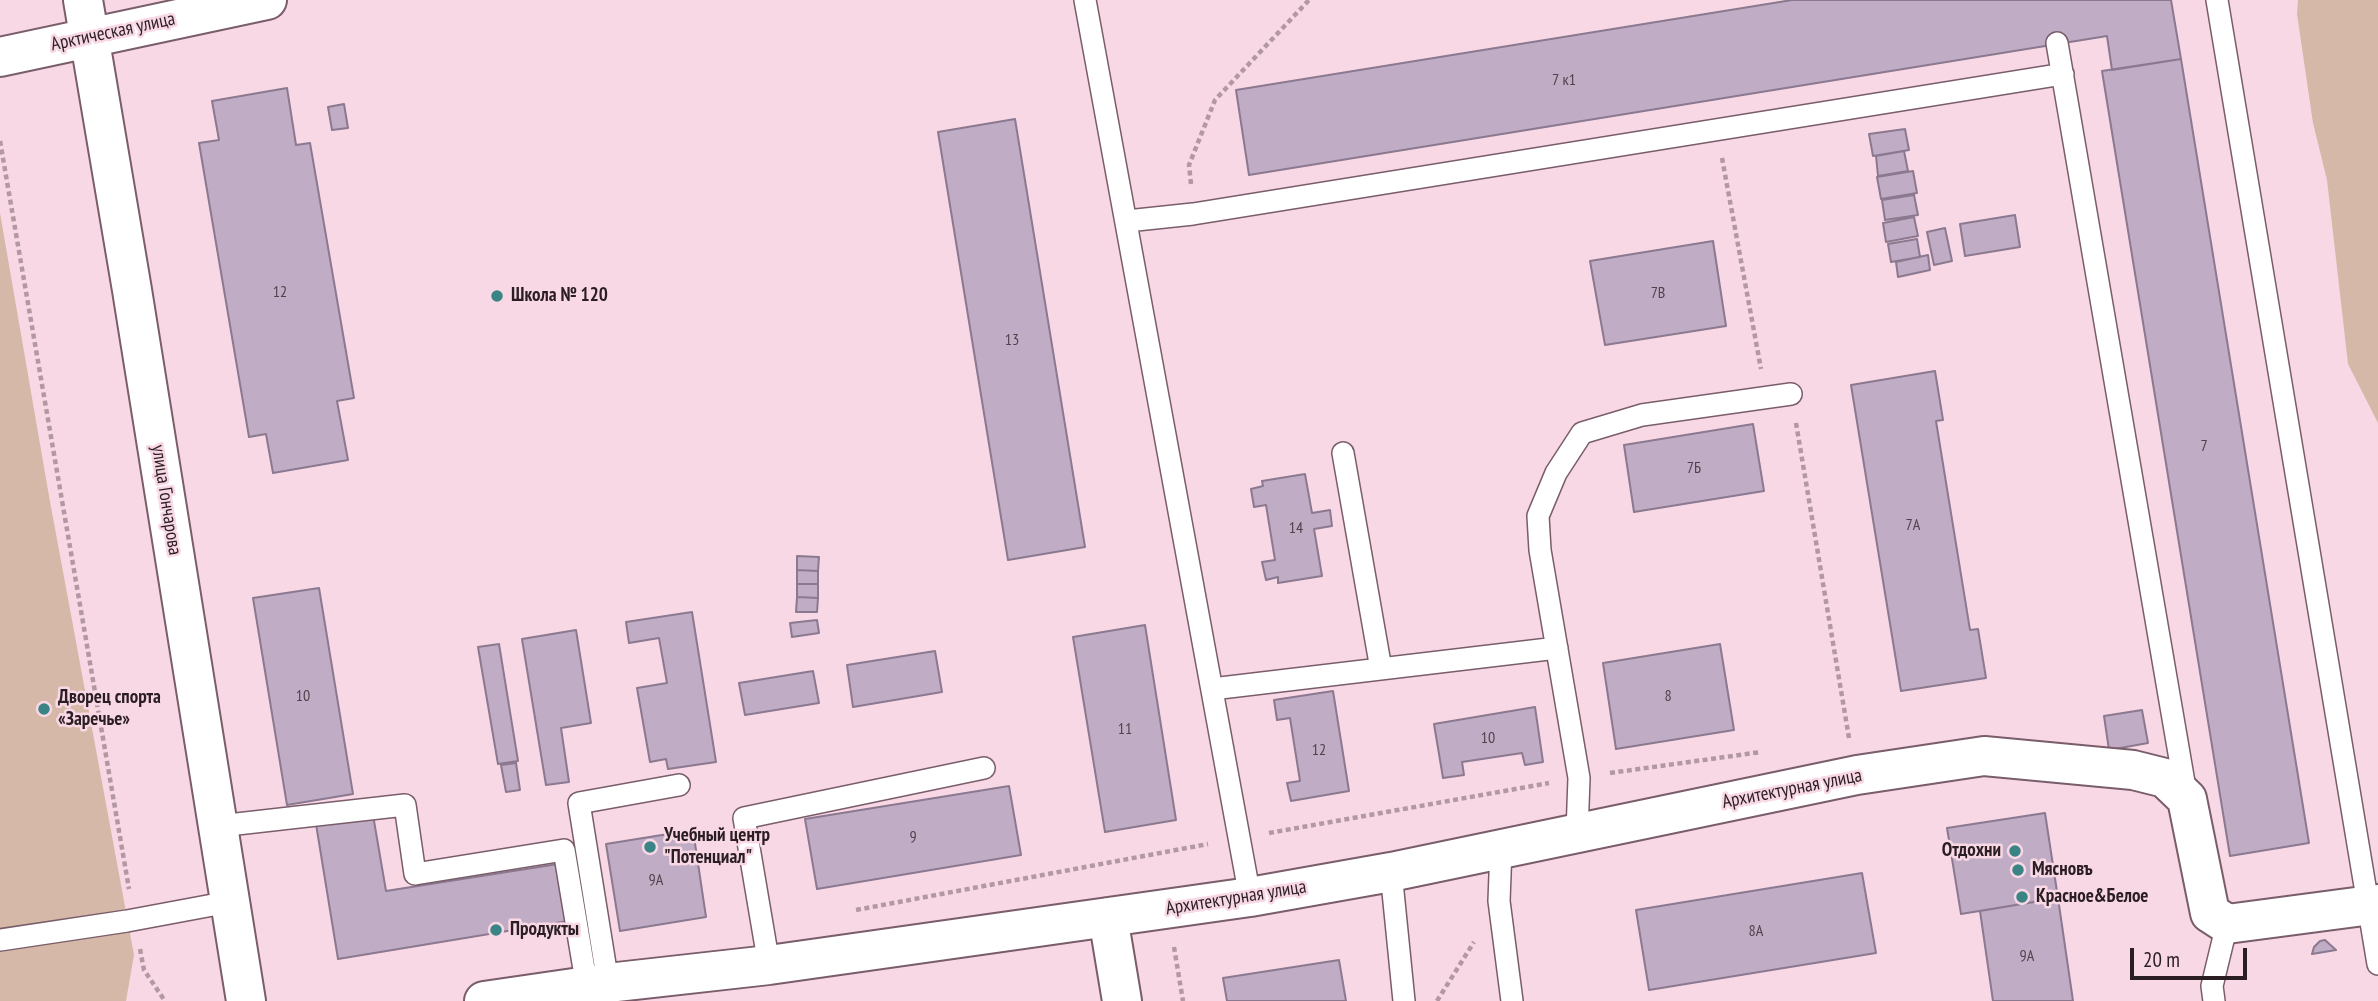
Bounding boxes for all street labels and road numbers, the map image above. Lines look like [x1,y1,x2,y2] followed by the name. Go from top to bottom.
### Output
[49,8,177,56] street label: Арктическая улица
[146,443,186,557] street label: улица Гончарова
[1720,764,1864,814] street label: Архитектурная улица
[1164,876,1308,920] street label: Архитектурная улица

